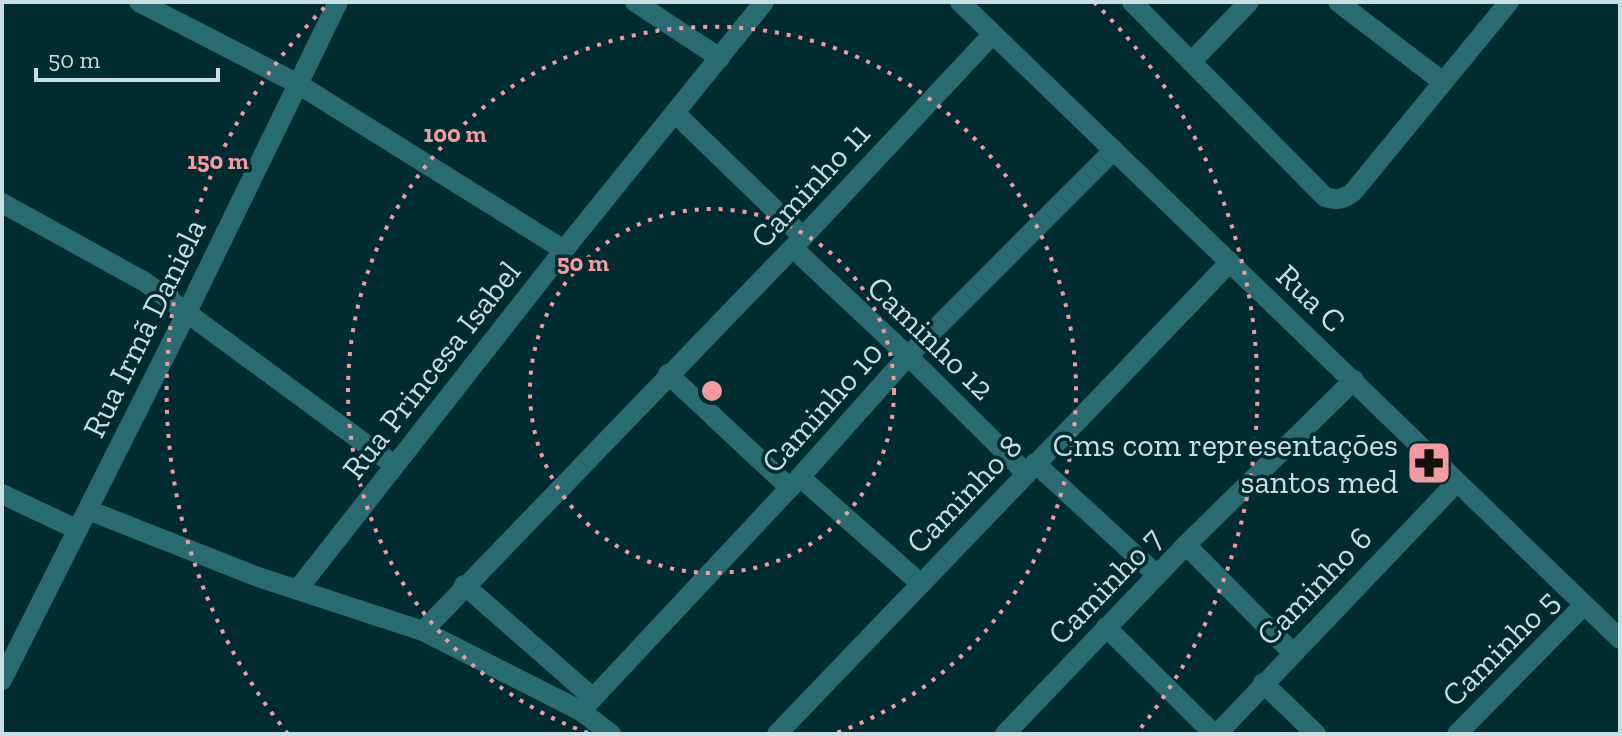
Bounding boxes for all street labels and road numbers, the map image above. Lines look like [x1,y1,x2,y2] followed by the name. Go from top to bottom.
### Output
[742,115,878,255] street label: Caminho 11
[75,212,213,444] street label: Rua Irmã Daniela
[334,253,528,487] street label: Rua Princesa Isabel
[1269,256,1353,340] street label: Rua C
[860,268,1002,408] street label: Caminho 12
[753,334,891,480] street label: Caminho 10
[898,427,1030,561] street label: Caminho 8
[1248,519,1380,653] street label: Caminho 6
[1040,520,1170,652] street label: Caminho 7
[1434,582,1566,714] street label: Caminho 5

